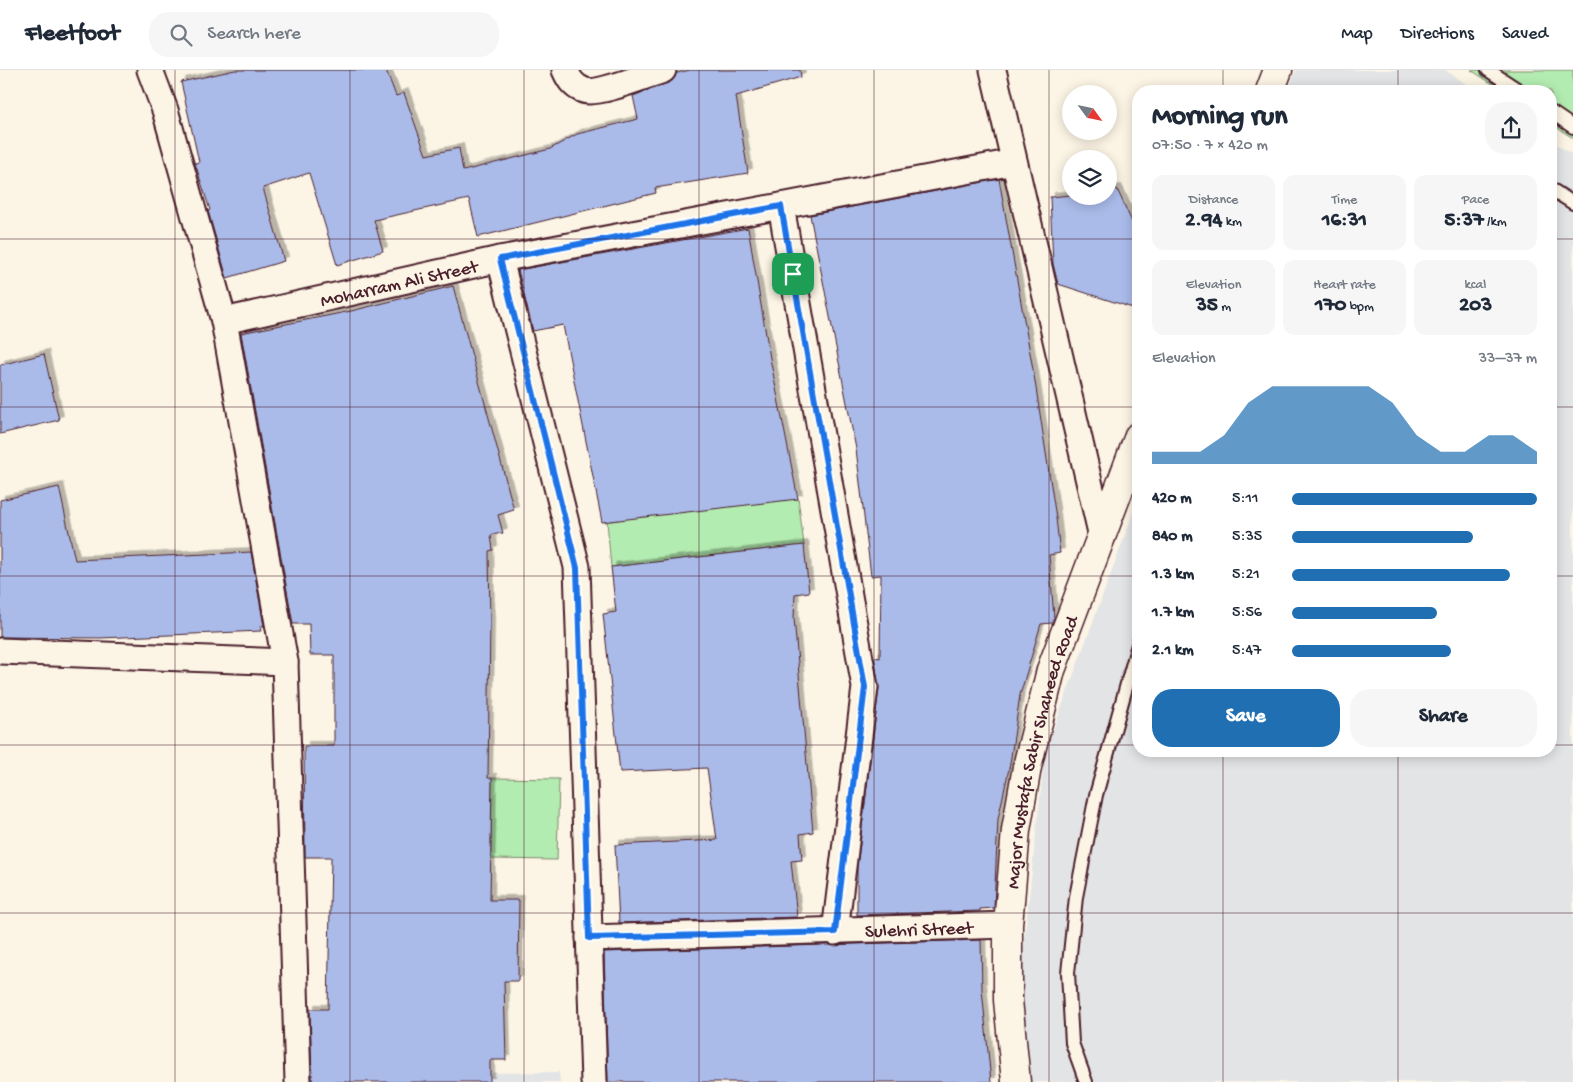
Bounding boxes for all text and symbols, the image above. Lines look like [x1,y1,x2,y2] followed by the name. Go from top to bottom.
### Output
[149,12,499,57] search box
[25,20,119,49] text: Fleetfoot
[167,21,195,49] icon: search
[207,23,301,46] text: Search here
[1341,24,1373,45] text: Map
[1401,24,1474,45] text: Directions
[1502,24,1548,45] text: Saved
[1062,85,1118,140] north arrow
[1062,85,1117,205] map controls
[1152,101,1287,134] text: Morning run
[1485,102,1537,154] button: share
[1152,137,1268,156] text: 07:50 · 7 × 420 m
[1062,150,1117,205] button: layers
[1189,192,1238,209] text: Distance
[1332,192,1357,209] text: Time
[1462,192,1489,209] text: Pace
[1185,209,1222,234] text: 2.94
[1322,209,1367,234] text: 16:31
[1444,209,1484,234] text: 5:37
[1222,214,1242,231] text: km
[1484,214,1507,231] text: /km
[772,253,814,295] pin
[319,256,482,314] street label: Moharram Ali Street
[779,260,807,288] icon: arrive
[1186,277,1241,294] text: Elevation
[1313,277,1376,294] text: Heart rate
[1465,277,1486,294] text: kcal
[1196,294,1218,319] text: 35
[1315,294,1346,319] text: 170
[1459,294,1492,319] text: 203
[1218,299,1231,316] text: m
[1346,299,1374,316] text: bpm
[1152,350,1216,369] text: Elevation
[1479,350,1537,369] text: 33–37 m
[1152,490,1192,509] text: 420 m
[1232,490,1258,509] text: 5:11
[1152,528,1193,547] text: 840 m
[1232,528,1262,547] text: 5:35
[1152,566,1194,585] text: 1.3 km
[1232,566,1260,585] text: 5:21
[1152,604,1194,623] text: 1.7 km
[1232,604,1262,623] text: 5:56
[1003,612,1086,890] street label: Major Mustafa Sabir Shaheed Road
[1152,642,1194,661] text: 2.1 km
[1232,642,1261,661] text: 5:47
[1152,689,1340,747] button: Save
[1350,689,1537,747] button: Share
[865,918,976,944] street label: Sulehri Street

